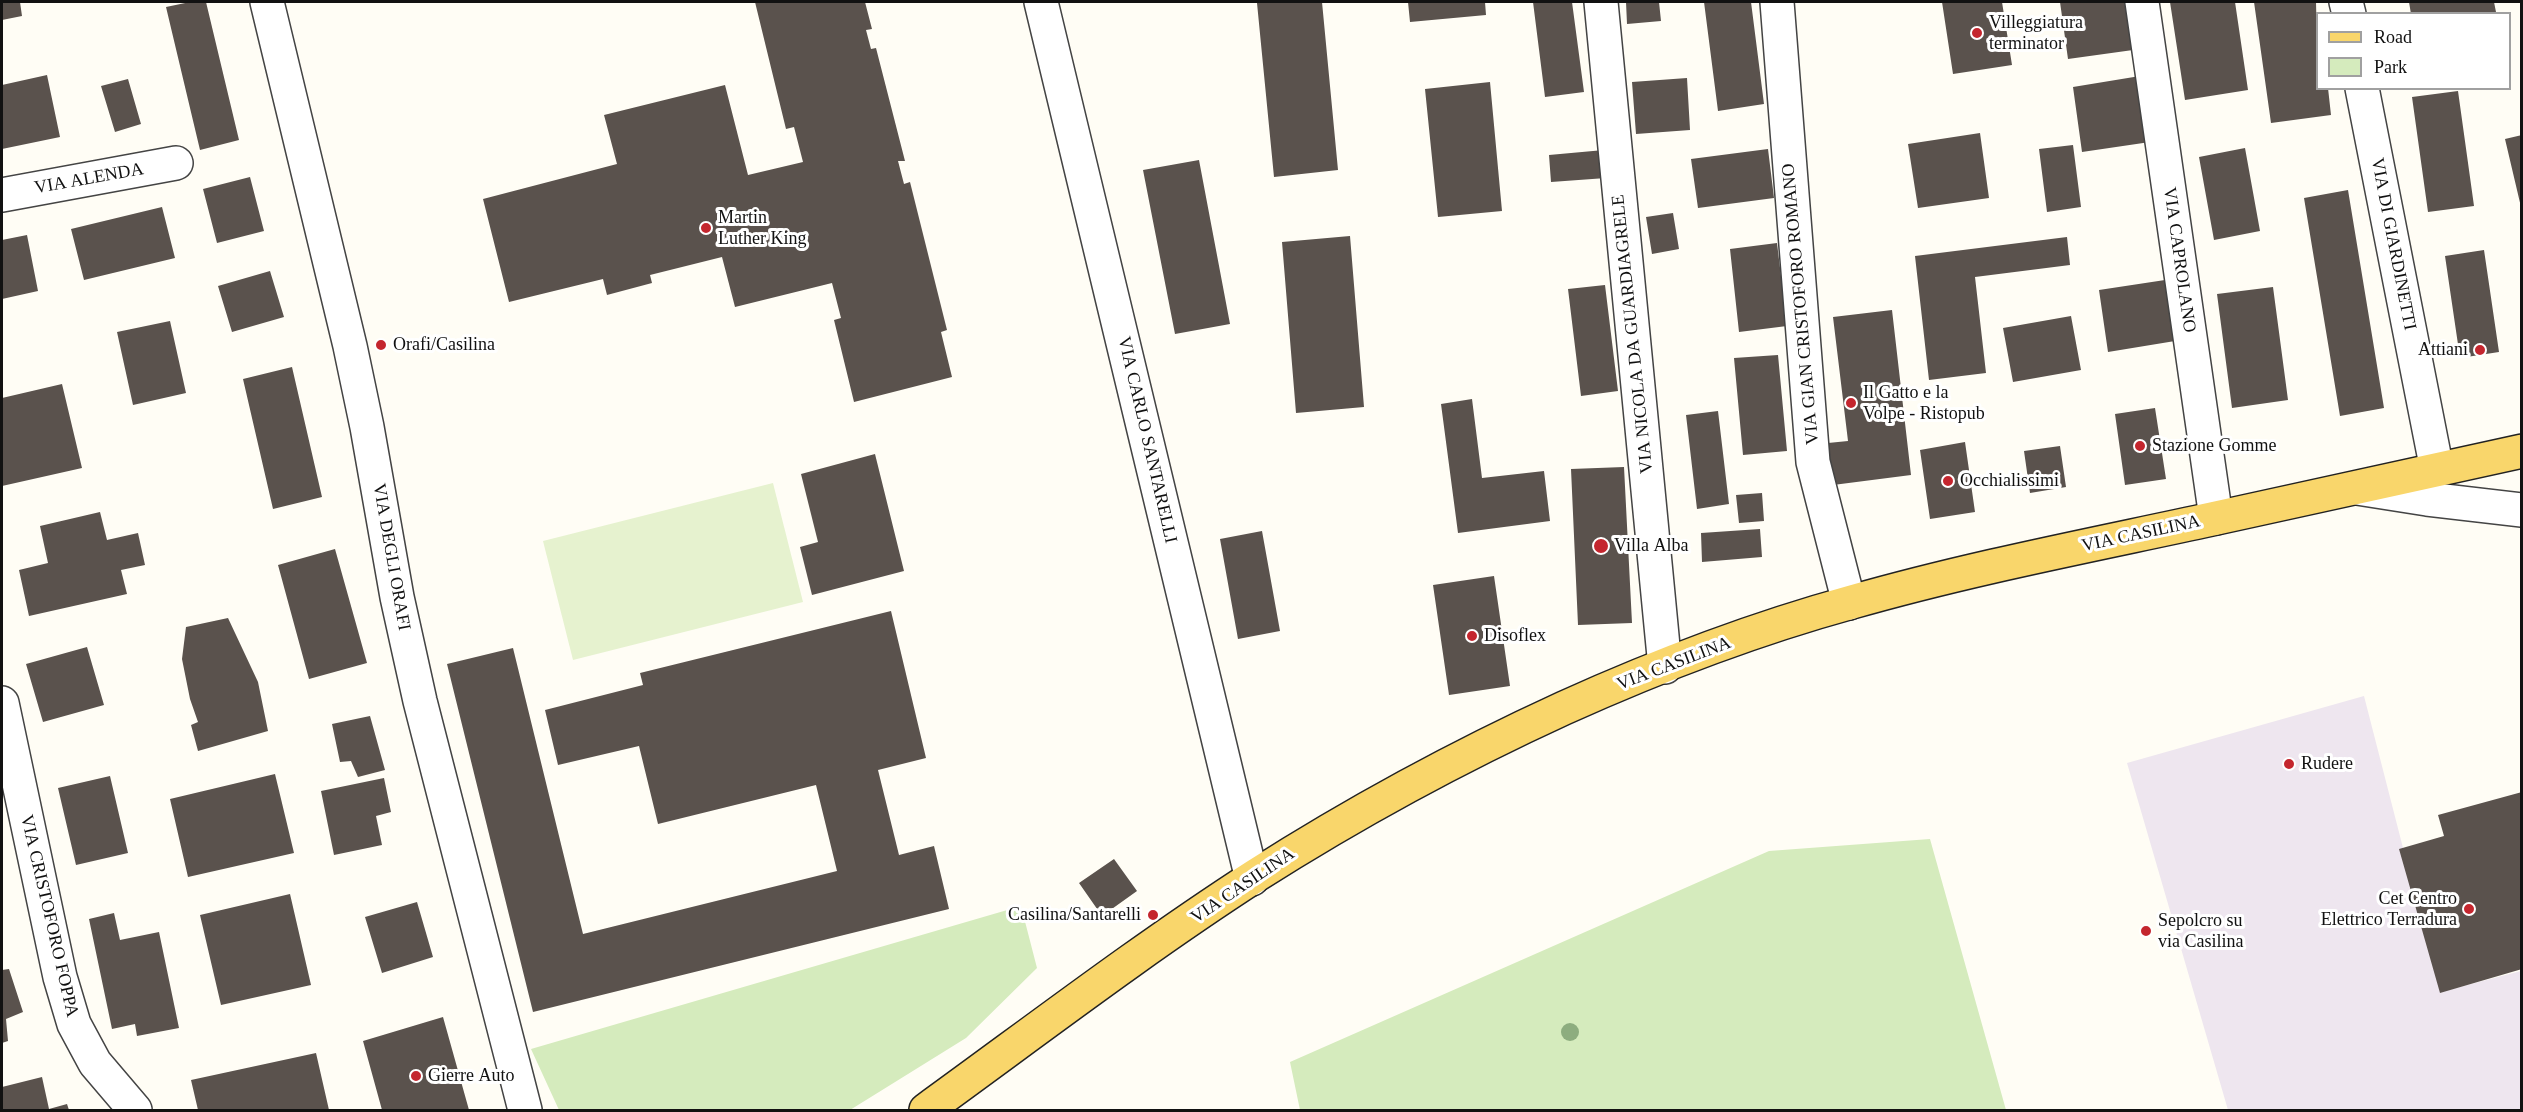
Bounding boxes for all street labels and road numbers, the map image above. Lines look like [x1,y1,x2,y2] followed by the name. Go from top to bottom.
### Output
[2366,156,2420,332] street label: VIA DI GIARDINETTI
[33,159,145,199] street label: VIA ALENDA
[1778,163,1824,445] street label: VIA GIAN CRISTOFORO ROMANO
[2158,186,2200,334] street label: VIA CAPROLANO
[1608,193,1658,475] street label: VIA NICOLA DA GUARDIAGRELE
[1113,335,1181,545] street label: VIA CARLO SANTARELLI
[367,482,415,632] street label: VIA DEGLI ORAFI
[2080,511,2202,557] street label: VIA CASILINA
[1614,632,1734,696] street label: VIA CASILINA
[15,813,83,1019] street label: VIA CRISTOFORO FOPPA
[1187,843,1299,929] street label: VIA CASILINA

